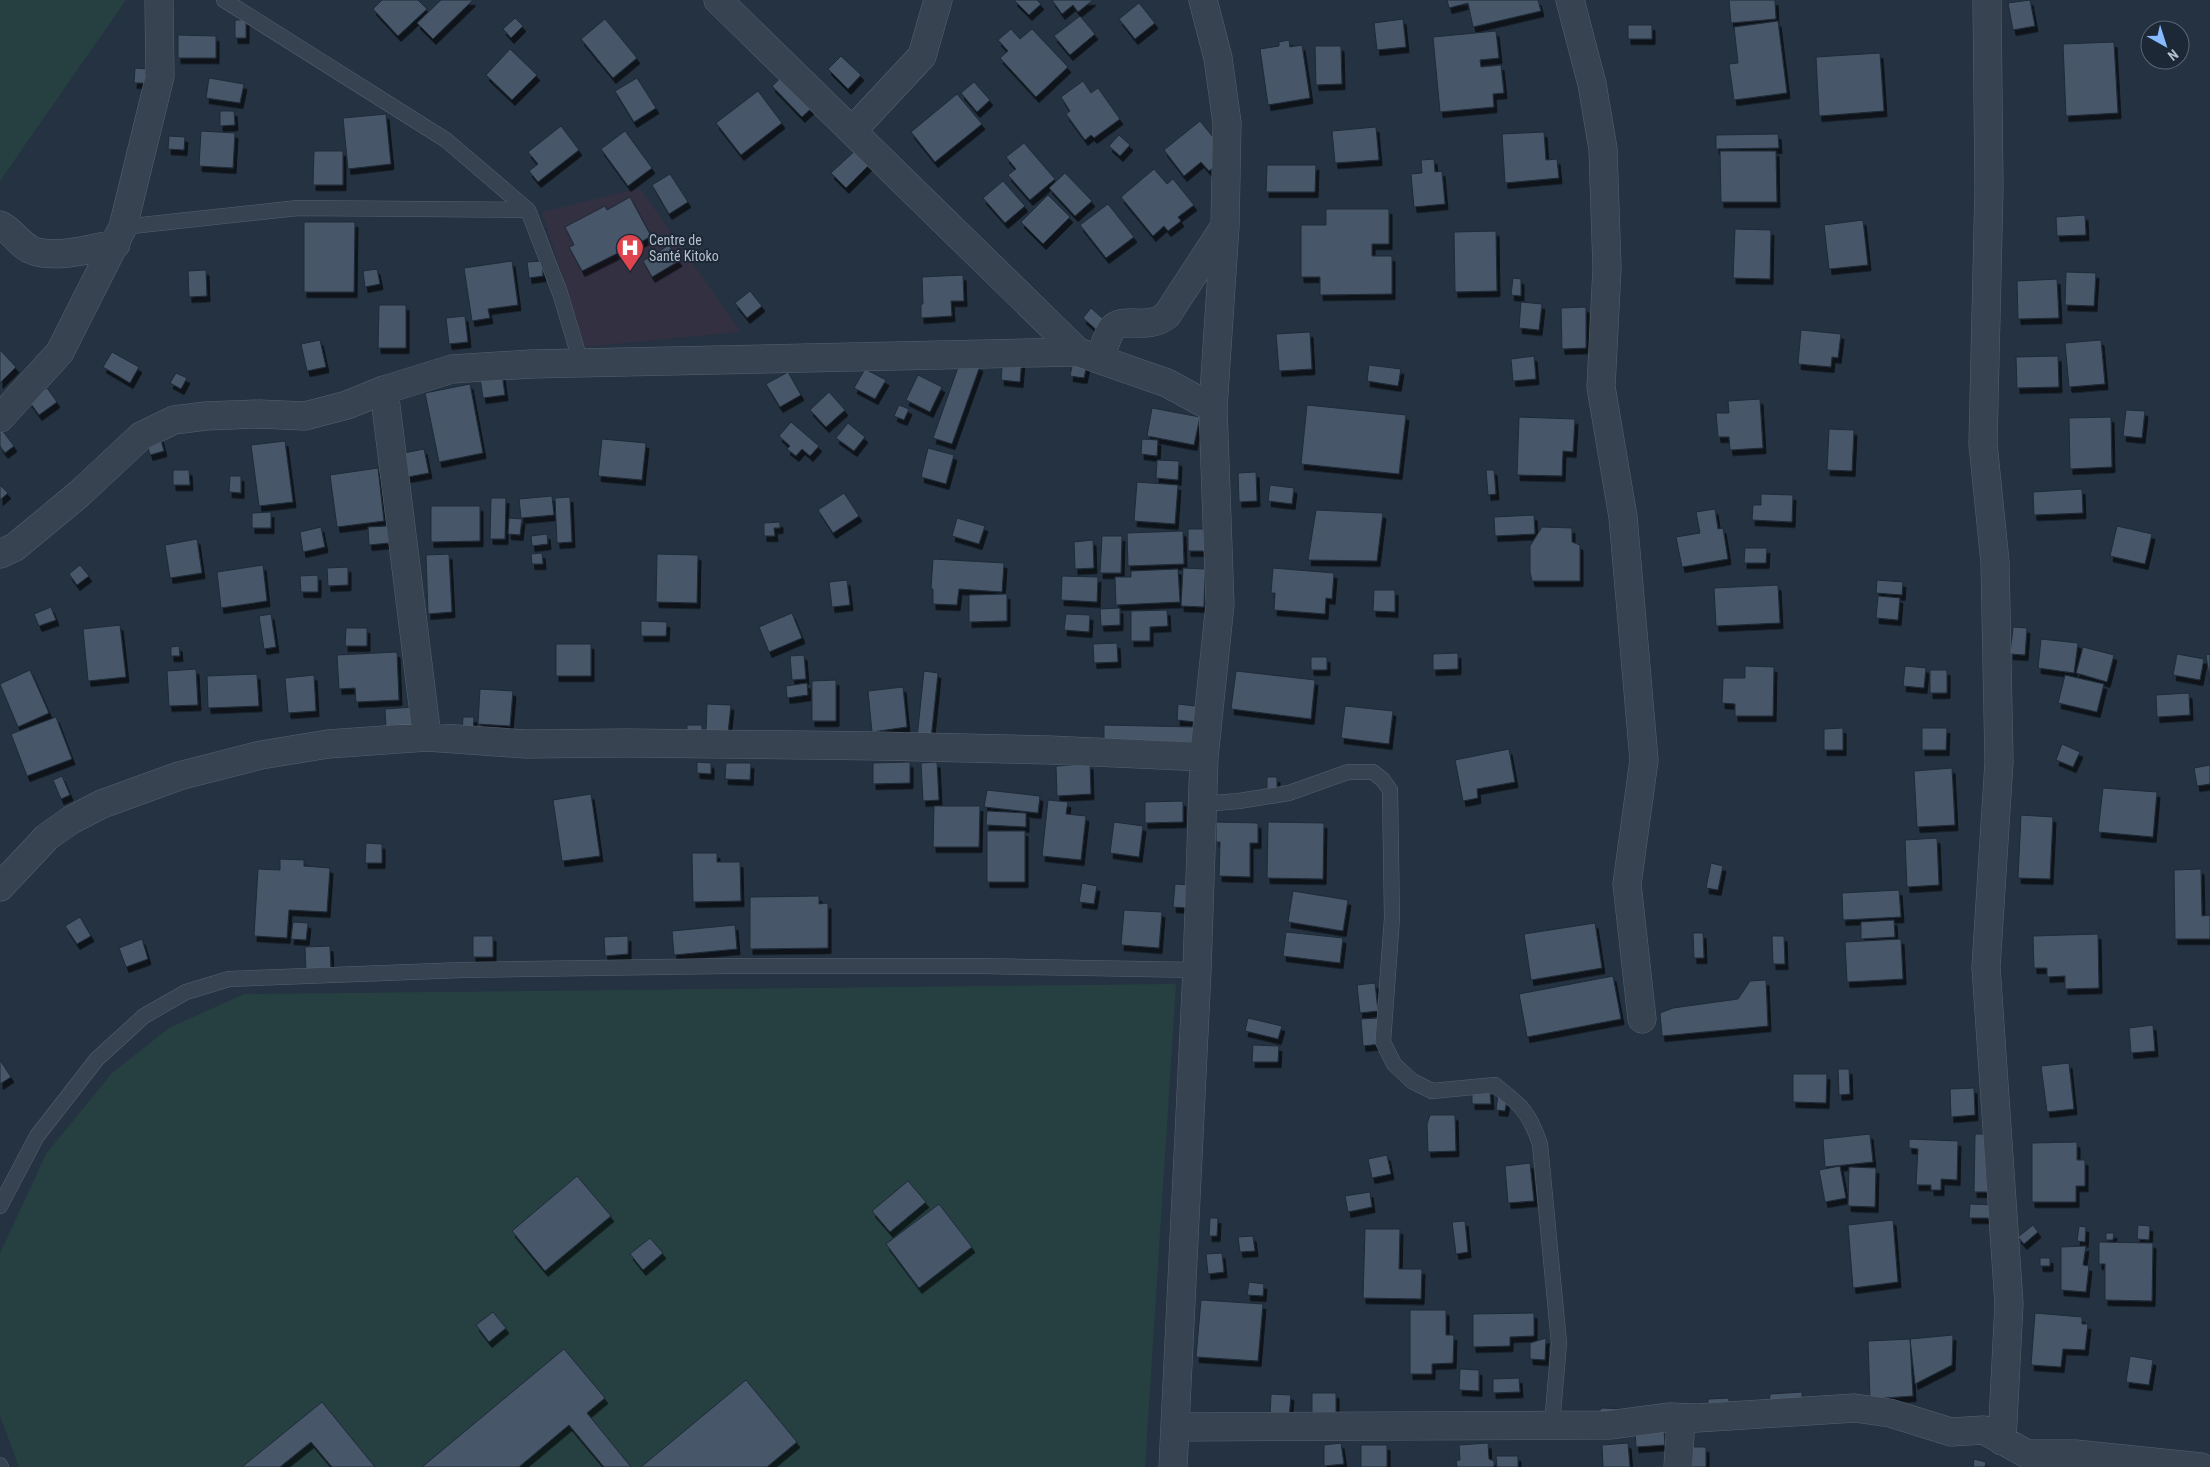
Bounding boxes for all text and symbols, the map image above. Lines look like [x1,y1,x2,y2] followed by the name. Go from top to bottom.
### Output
[2140,20,2190,70] north arrow
[2165,46,2182,64] text: N
[649,232,719,264] place label: Centre de Santé Kitoko
[615,233,645,272] hospital icon: Centre de Santé Kitoko

